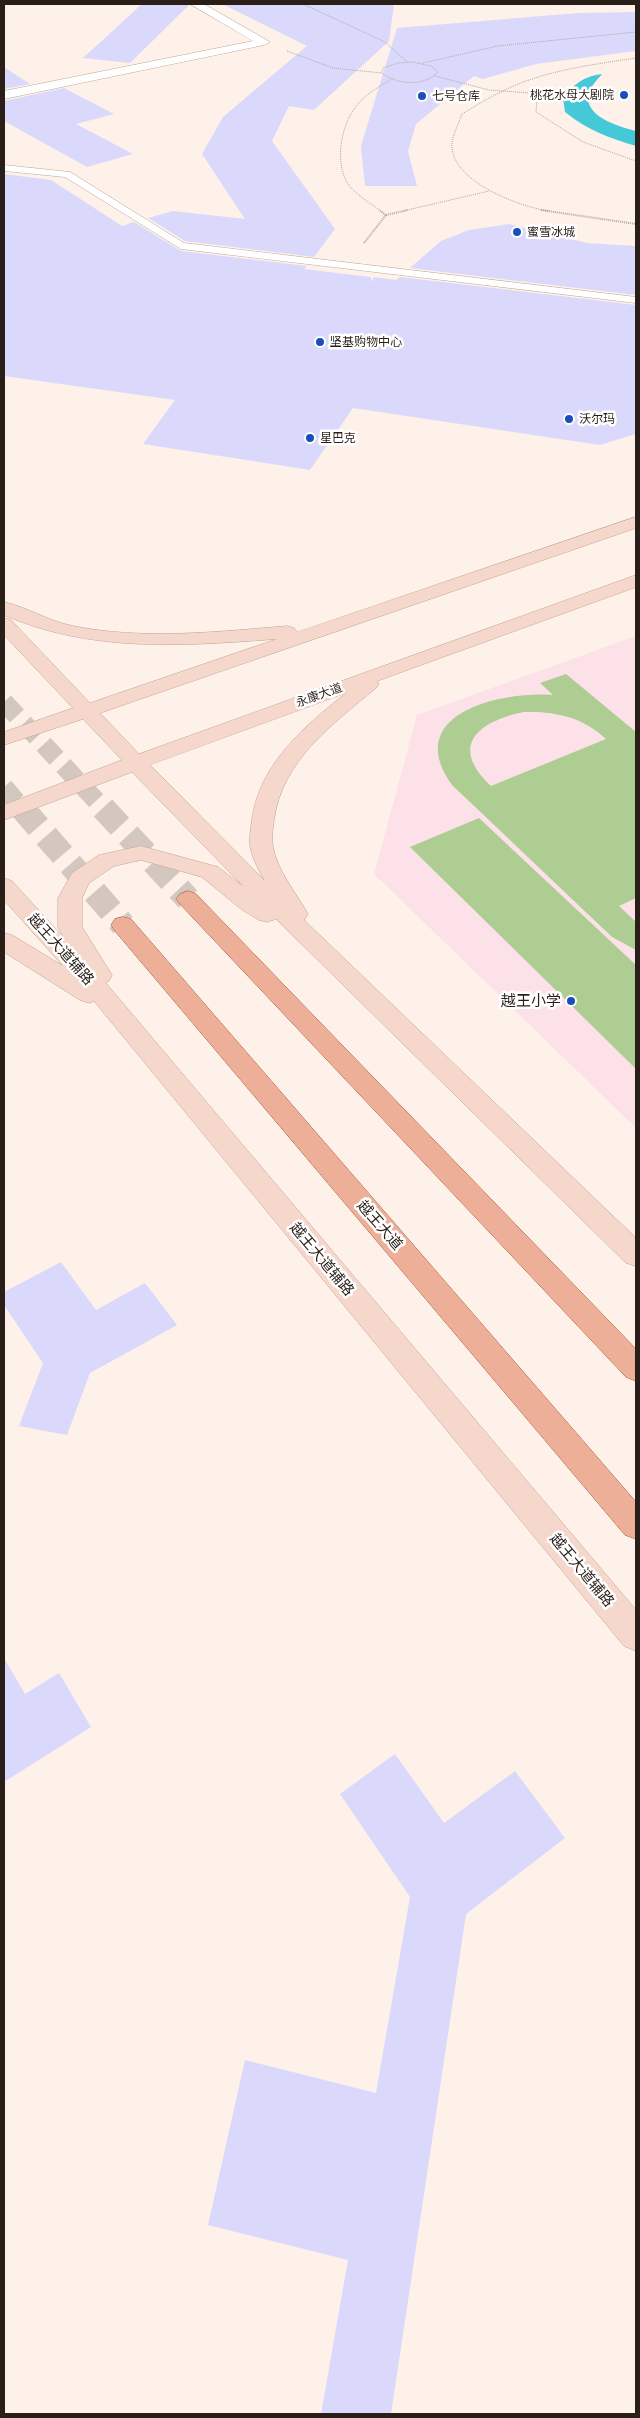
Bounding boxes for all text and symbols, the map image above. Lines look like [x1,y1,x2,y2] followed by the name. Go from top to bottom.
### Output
[530,86,614,104] place label: 桃花水母大剧院
[432,87,480,105] place label: 七号仓库
[618,89,630,101] marker: 桃花水母大剧院
[416,90,428,102] marker: 七号仓库
[527,223,575,241] place label: 蜜雪冰城
[511,226,523,238] marker: 蜜雪冰城
[330,333,402,351] place label: 坚基购物中心
[314,336,326,348] marker: 坚基购物中心
[579,410,615,428] place label: 沃尔玛
[563,413,575,425] marker: 沃尔玛
[320,429,356,447] place label: 星巴克
[304,432,316,444] marker: 星巴克
[293,678,345,712] street label: 永康大道
[23,908,99,990] street label: 越王大道辅路
[501,990,561,1012] place label: 越王小学
[565,995,577,1007] marker: 越王小学
[352,1195,408,1255] street label: 越王大道
[285,1217,359,1301] street label: 越王大道辅路
[545,1528,619,1612] street label: 越王大道辅路

